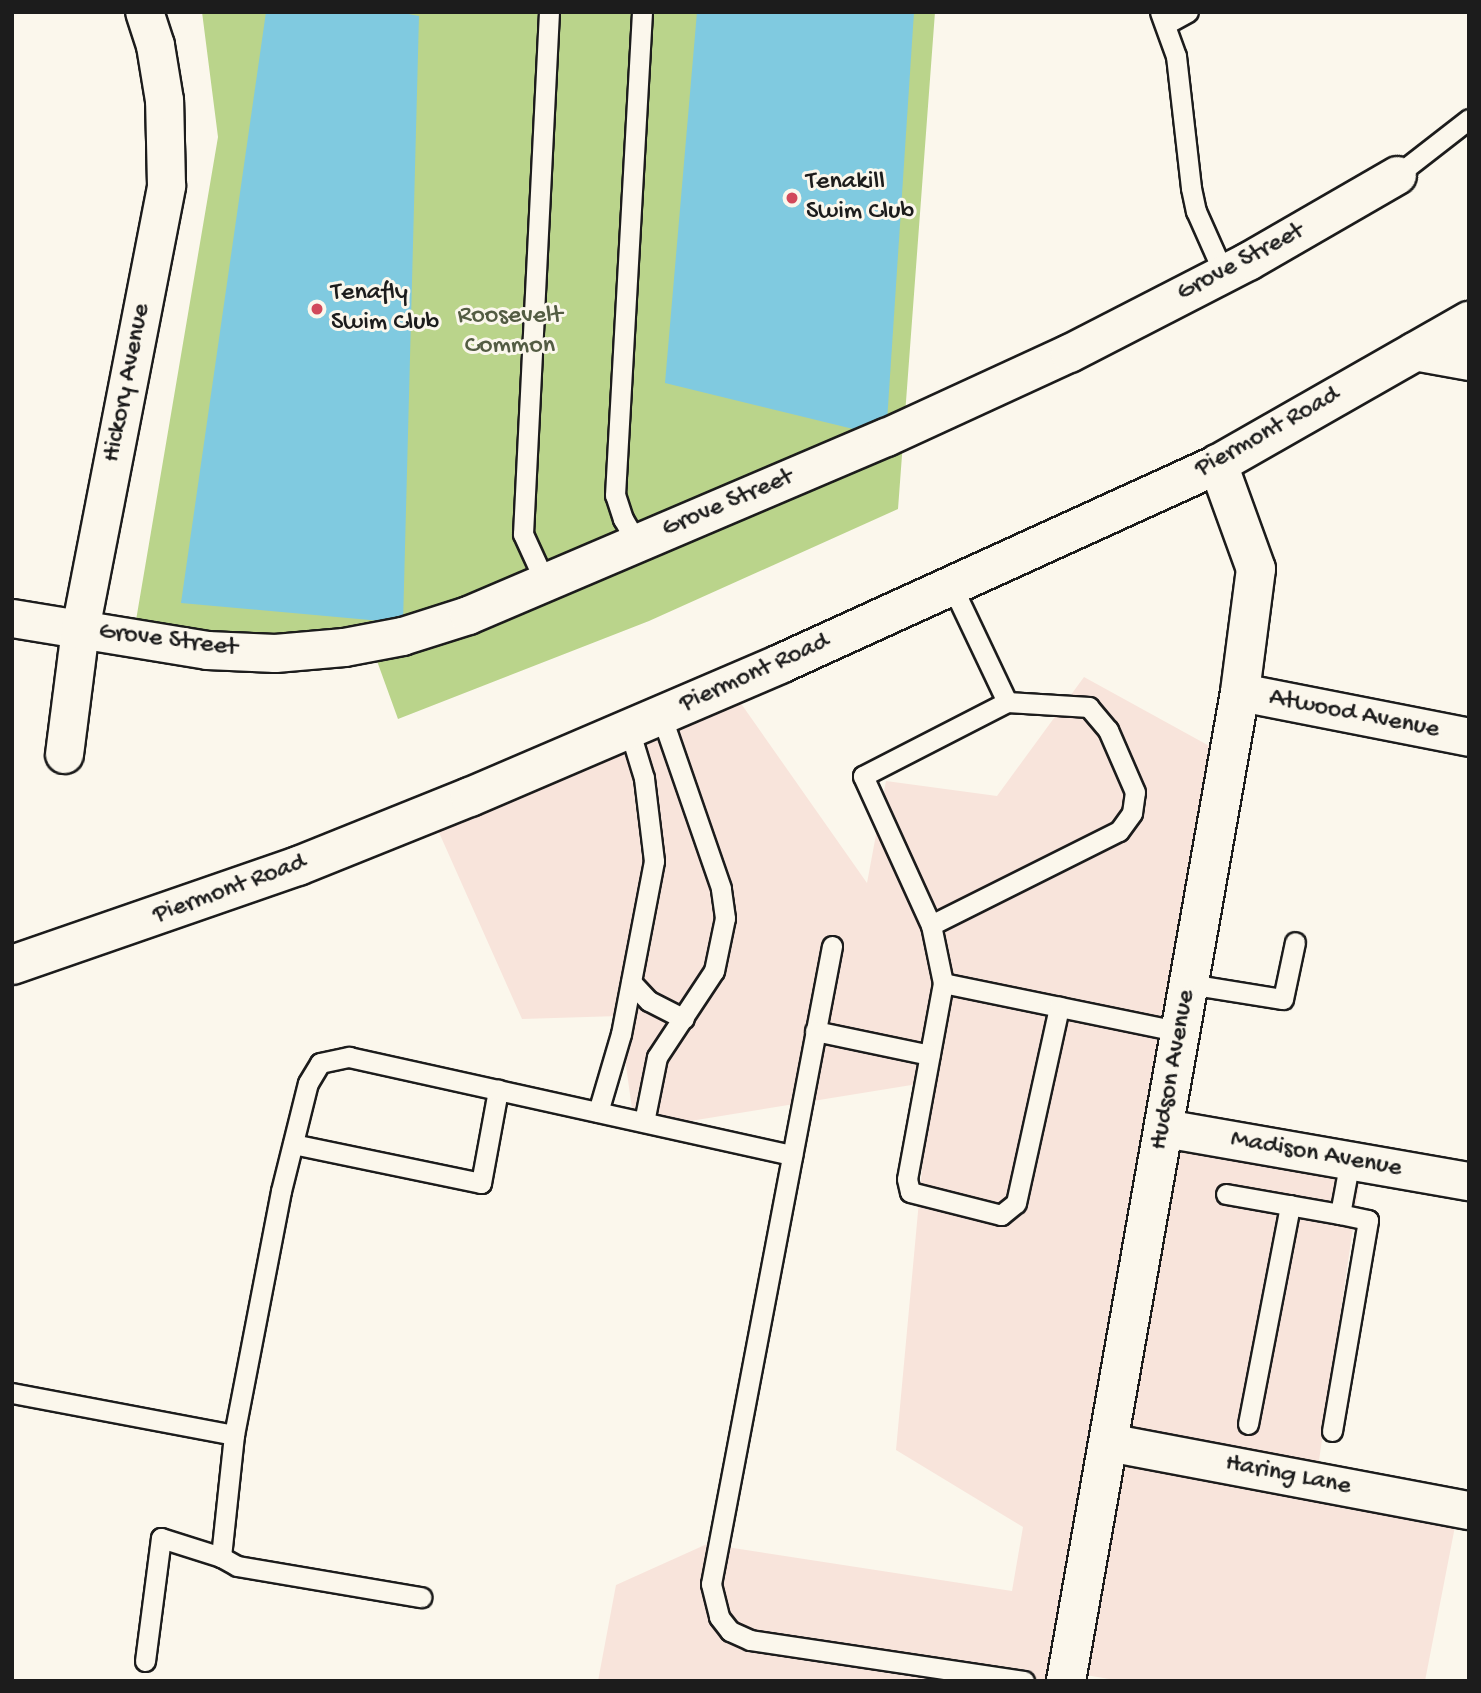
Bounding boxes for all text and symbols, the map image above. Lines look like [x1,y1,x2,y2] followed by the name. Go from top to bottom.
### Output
[806,167,914,228] place label: Tenakill Swim Club
[784,190,800,206] marker: Tenakill Swim Club
[1172,216,1310,310] street label: Grove Street
[331,278,439,340] place label: Tenafly Swim Club
[97,301,159,465] street label: Hickory Avenue
[309,301,325,317] marker: Tenafly Swim Club
[458,301,562,362] park label: Roosevelt Common
[1190,380,1346,486] street label: Piermont Road
[658,462,798,546] street label: Grove Street
[97,617,239,665] street label: Grove Street
[675,627,835,721] street label: Piermont Road
[1266,683,1442,747] street label: Atwood Avenue
[149,848,311,932] street label: Piermont Road
[1145,988,1203,1152] street label: Hudson Avenue
[1228,1125,1404,1185] street label: Madison Avenue
[1223,1449,1353,1503] street label: Haring Lane

